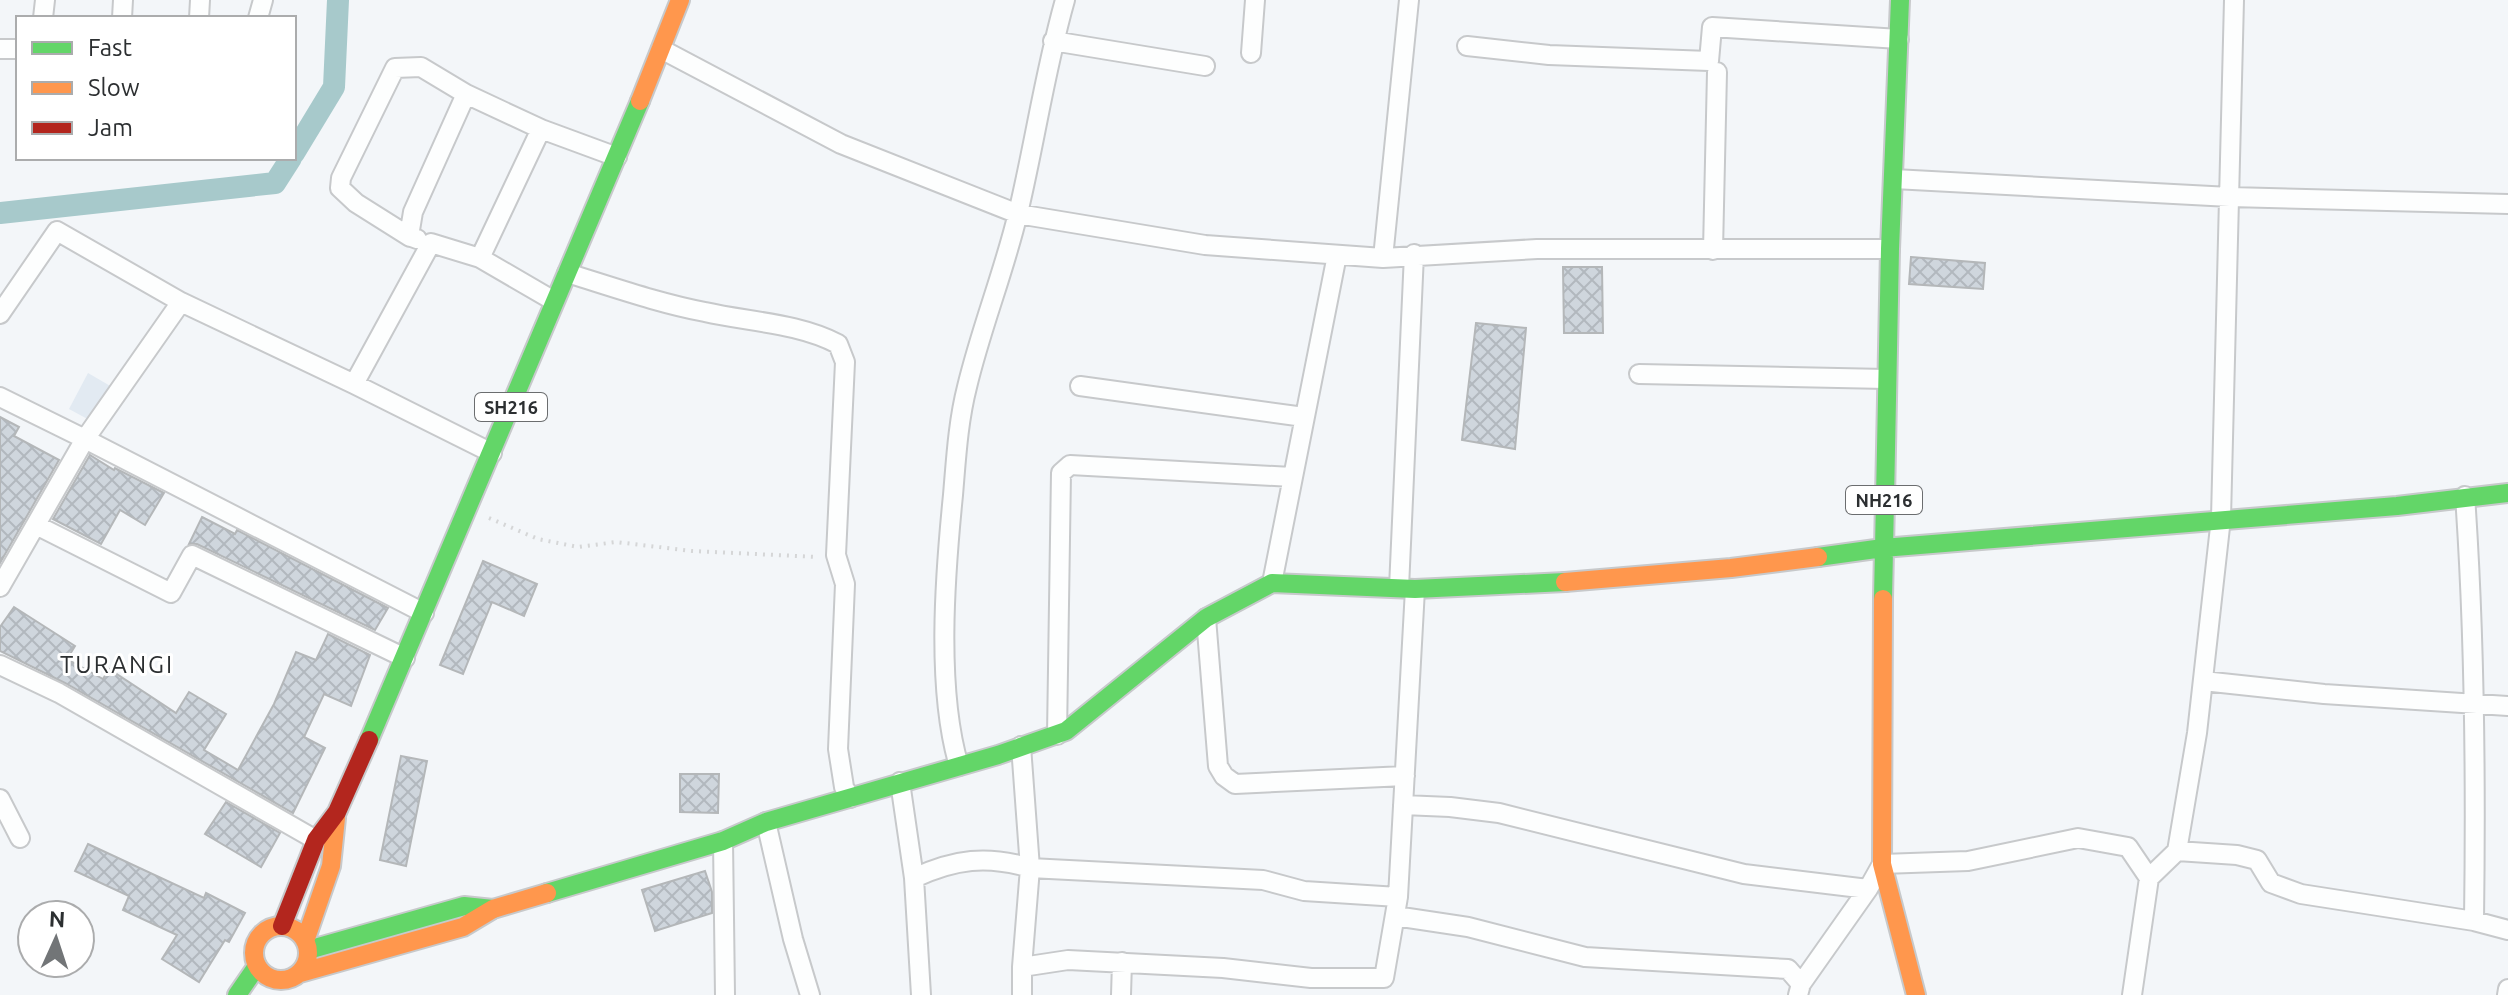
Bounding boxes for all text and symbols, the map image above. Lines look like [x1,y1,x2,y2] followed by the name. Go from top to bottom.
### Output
[16,16,296,160] legend
[88,34,132,61] text: Fast
[88,74,140,101] text: Slow
[88,114,133,141] text: Jam
[475,393,547,421] road number: SH216
[1846,486,1922,514] road number: NH216
[60,651,174,678] district label: TURANGI
[16,899,96,979] north arrow
[48,906,66,931] text: N

